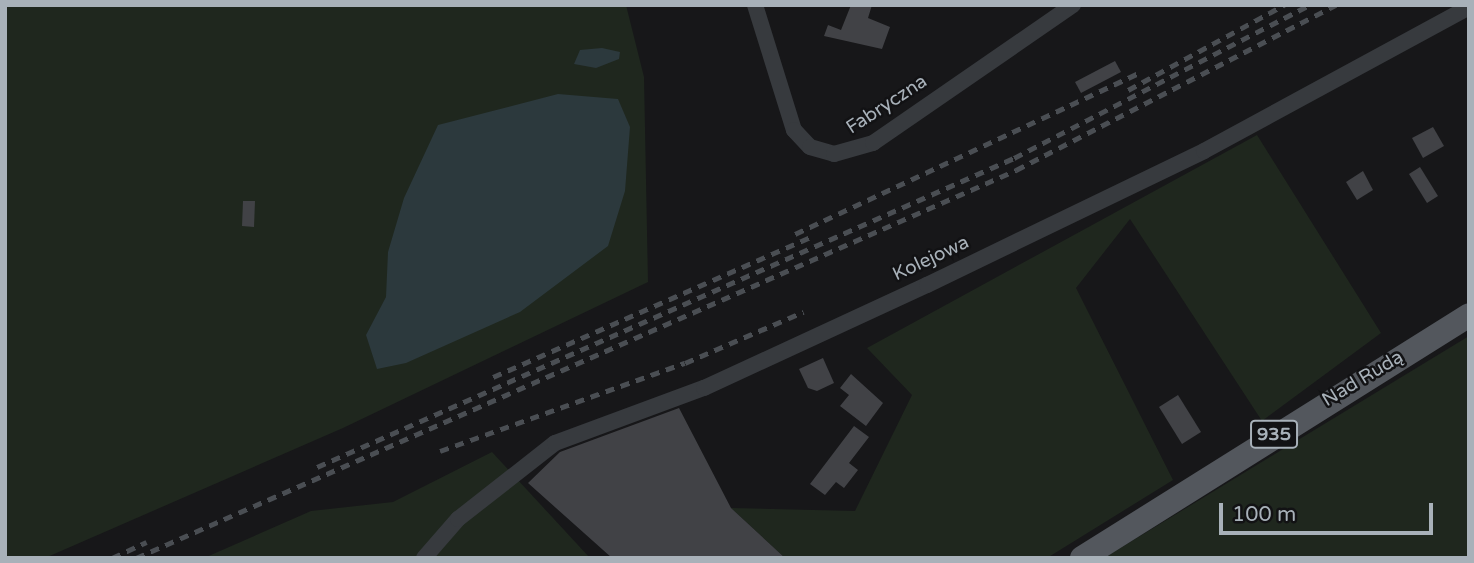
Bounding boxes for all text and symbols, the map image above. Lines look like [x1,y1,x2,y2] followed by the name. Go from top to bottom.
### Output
[842,70,932,140] street label: Fabryczna
[889,231,973,287] street label: Kolejowa
[1318,346,1408,412] street label: Nad Rudą
[1250,420,1298,448] road number: 935
[1222,490,1436,534] scale bar
[1232,502,1296,527] text: 100 m

